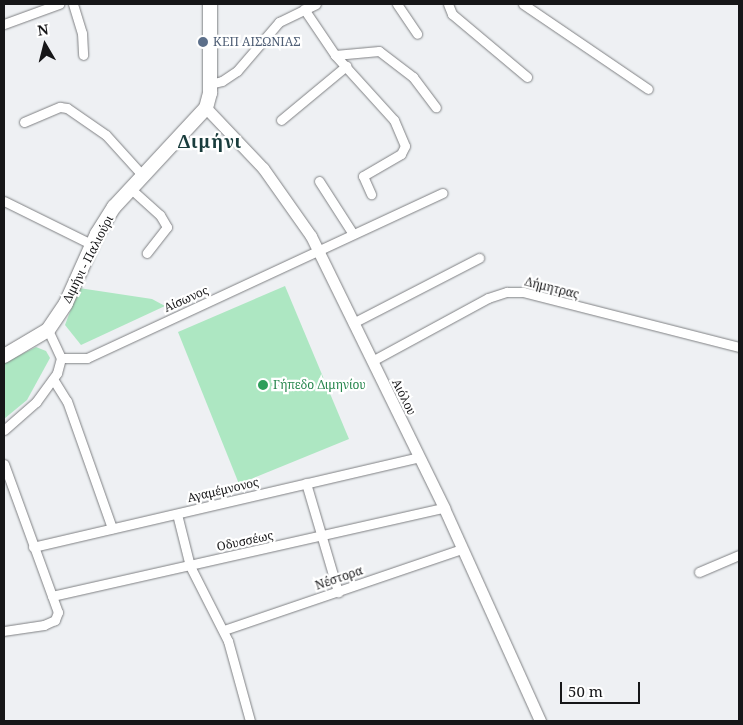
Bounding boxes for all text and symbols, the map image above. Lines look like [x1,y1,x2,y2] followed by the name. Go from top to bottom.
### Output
[36,19,50,40] text: N
[20,20,70,70] north arrow
[213,35,300,49] place label: ΚΕΠ ΑΙΣΩΝΙΑΣ
[197,36,209,48] marker: ΚΕΠ ΑΙΣΩΝΙΑΣ
[177,130,243,152] district label: Διμήνι
[60,213,116,305] street label: Διμήνι - Παλιούρι
[523,274,581,302] street label: Δήμητρας
[162,283,210,315] street label: Αίσωνος
[389,377,419,417] street label: Αιόλου
[273,378,366,392] place label: Γήπεδο Διμηνίου
[257,379,269,391] marker: Γήπεδο Διμηνίου
[186,475,260,505] street label: Αγαμέμνονος
[215,528,275,554] street label: Οδυσσέως
[313,563,365,593] street label: Νέστορα
[563,672,643,704] scale bar
[568,681,603,701] text: 50 m

